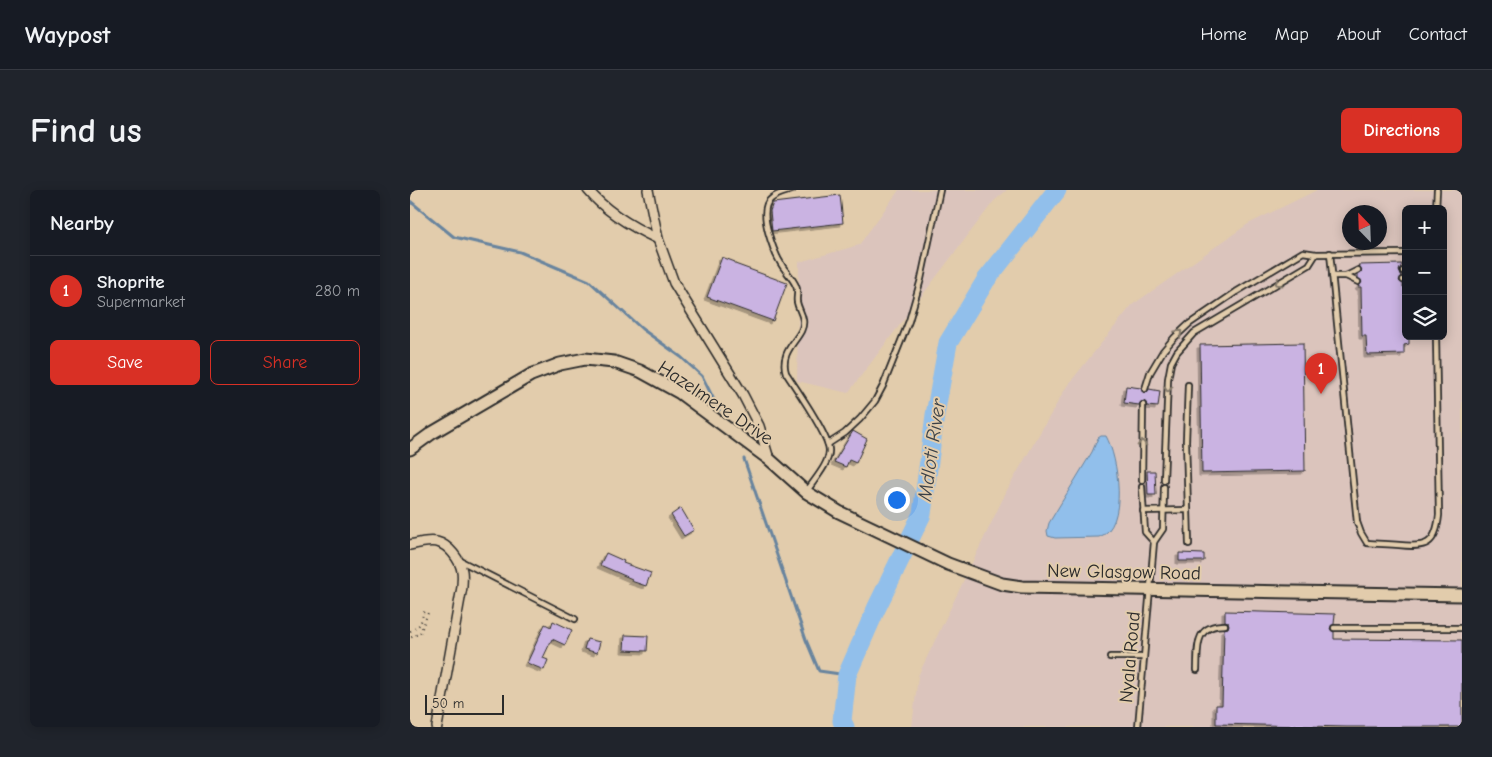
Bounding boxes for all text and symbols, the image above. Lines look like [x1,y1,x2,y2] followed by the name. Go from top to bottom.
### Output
[25,21,110,49] text: Waypost
[1200,24,1247,45] text: Home
[1275,24,1309,45] text: Map
[1337,24,1381,45] text: About
[1409,24,1467,45] text: Contact
[1341,108,1462,153] button: Directions
[30,110,142,151] text: Find us
[1342,205,1387,250] north arrow
[1402,205,1447,340] map controls
[1402,205,1447,250] button: +
[50,211,114,235] text: Nearby
[1402,250,1447,295] button: −
[97,271,165,293] text: Shoprite
[1274,276,1283,286] one-way arrow
[63,282,69,300] text: 1
[315,282,360,300] text: 280 m
[97,293,185,311] text: Supermarket
[1402,295,1447,340] button: layers
[1174,330,1183,339] one-way arrow
[50,340,200,385] button: Save
[210,340,360,385] button: Share
[1305,353,1337,394] pin: 1
[654,356,777,449] street label: Hazelmere Drive
[1162,386,1173,394] one-way arrow
[913,397,950,504] water label: Mdloti River
[1137,438,1147,446] one-way arrow
[884,487,910,513] your location
[1047,560,1201,584] street label: New Glasgow Road
[1115,610,1145,704] street label: Nyala Road
[425,692,504,715] scale bar
[432,695,464,712] text: 50 m

